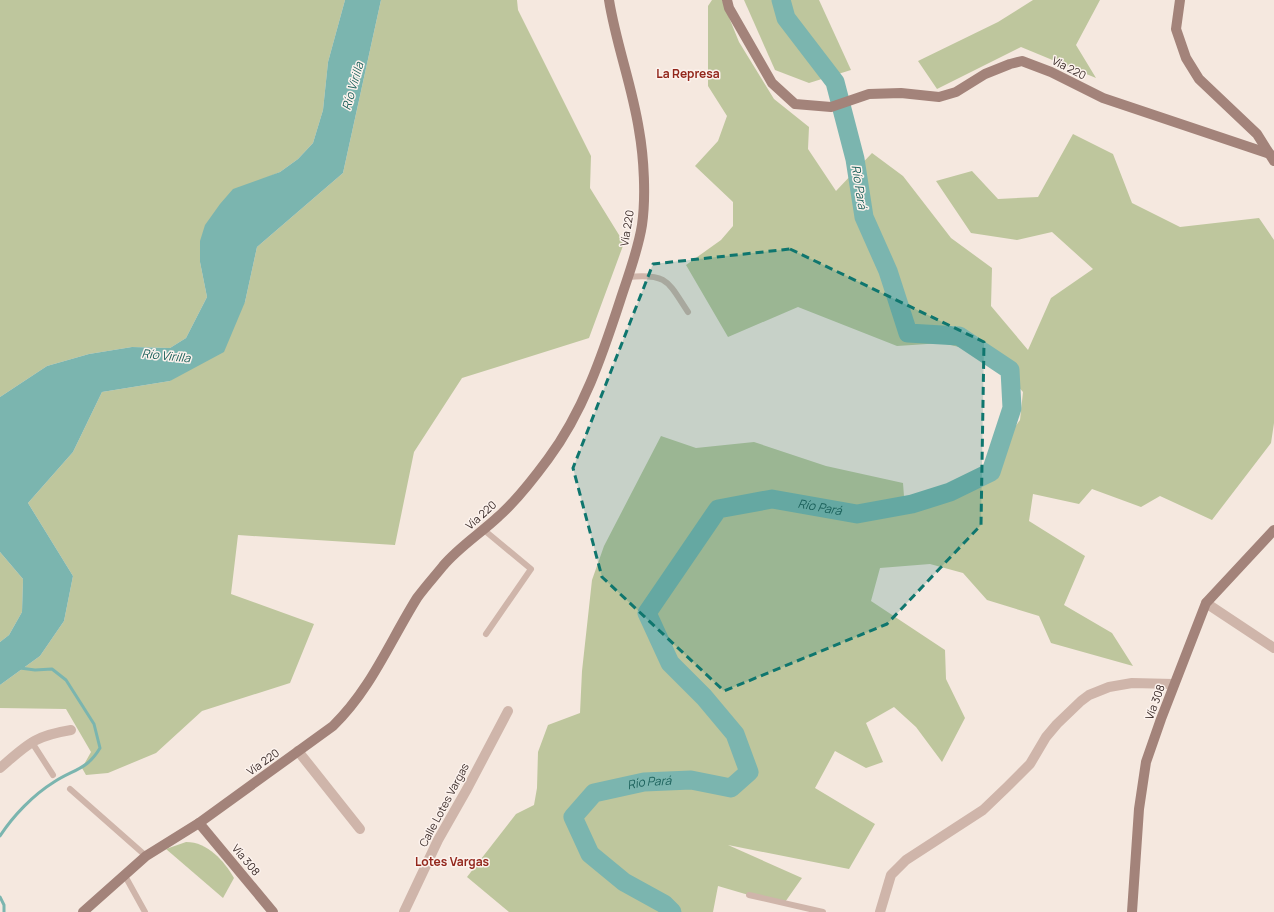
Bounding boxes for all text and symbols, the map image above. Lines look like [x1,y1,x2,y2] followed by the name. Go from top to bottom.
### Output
[1050,53,1089,83] street label: Vía 220
[338,59,368,112] water label: Río Virilla
[656,65,720,82] district label: La Represa
[848,164,872,211] water label: Río Pará
[616,209,637,247] street label: Vía 220
[141,344,193,367] water label: Río Virilla
[797,495,844,519] water label: Río Pará
[462,497,499,532] street label: Vía 220
[1141,682,1168,722] street label: Vía 308
[244,745,282,778] street label: Vía 220
[415,760,472,849] street label: Calle Lotes Vargas
[625,772,673,793] water label: Río Pará
[229,841,264,878] street label: Vía 308
[415,853,490,870] district label: Lotes Vargas

